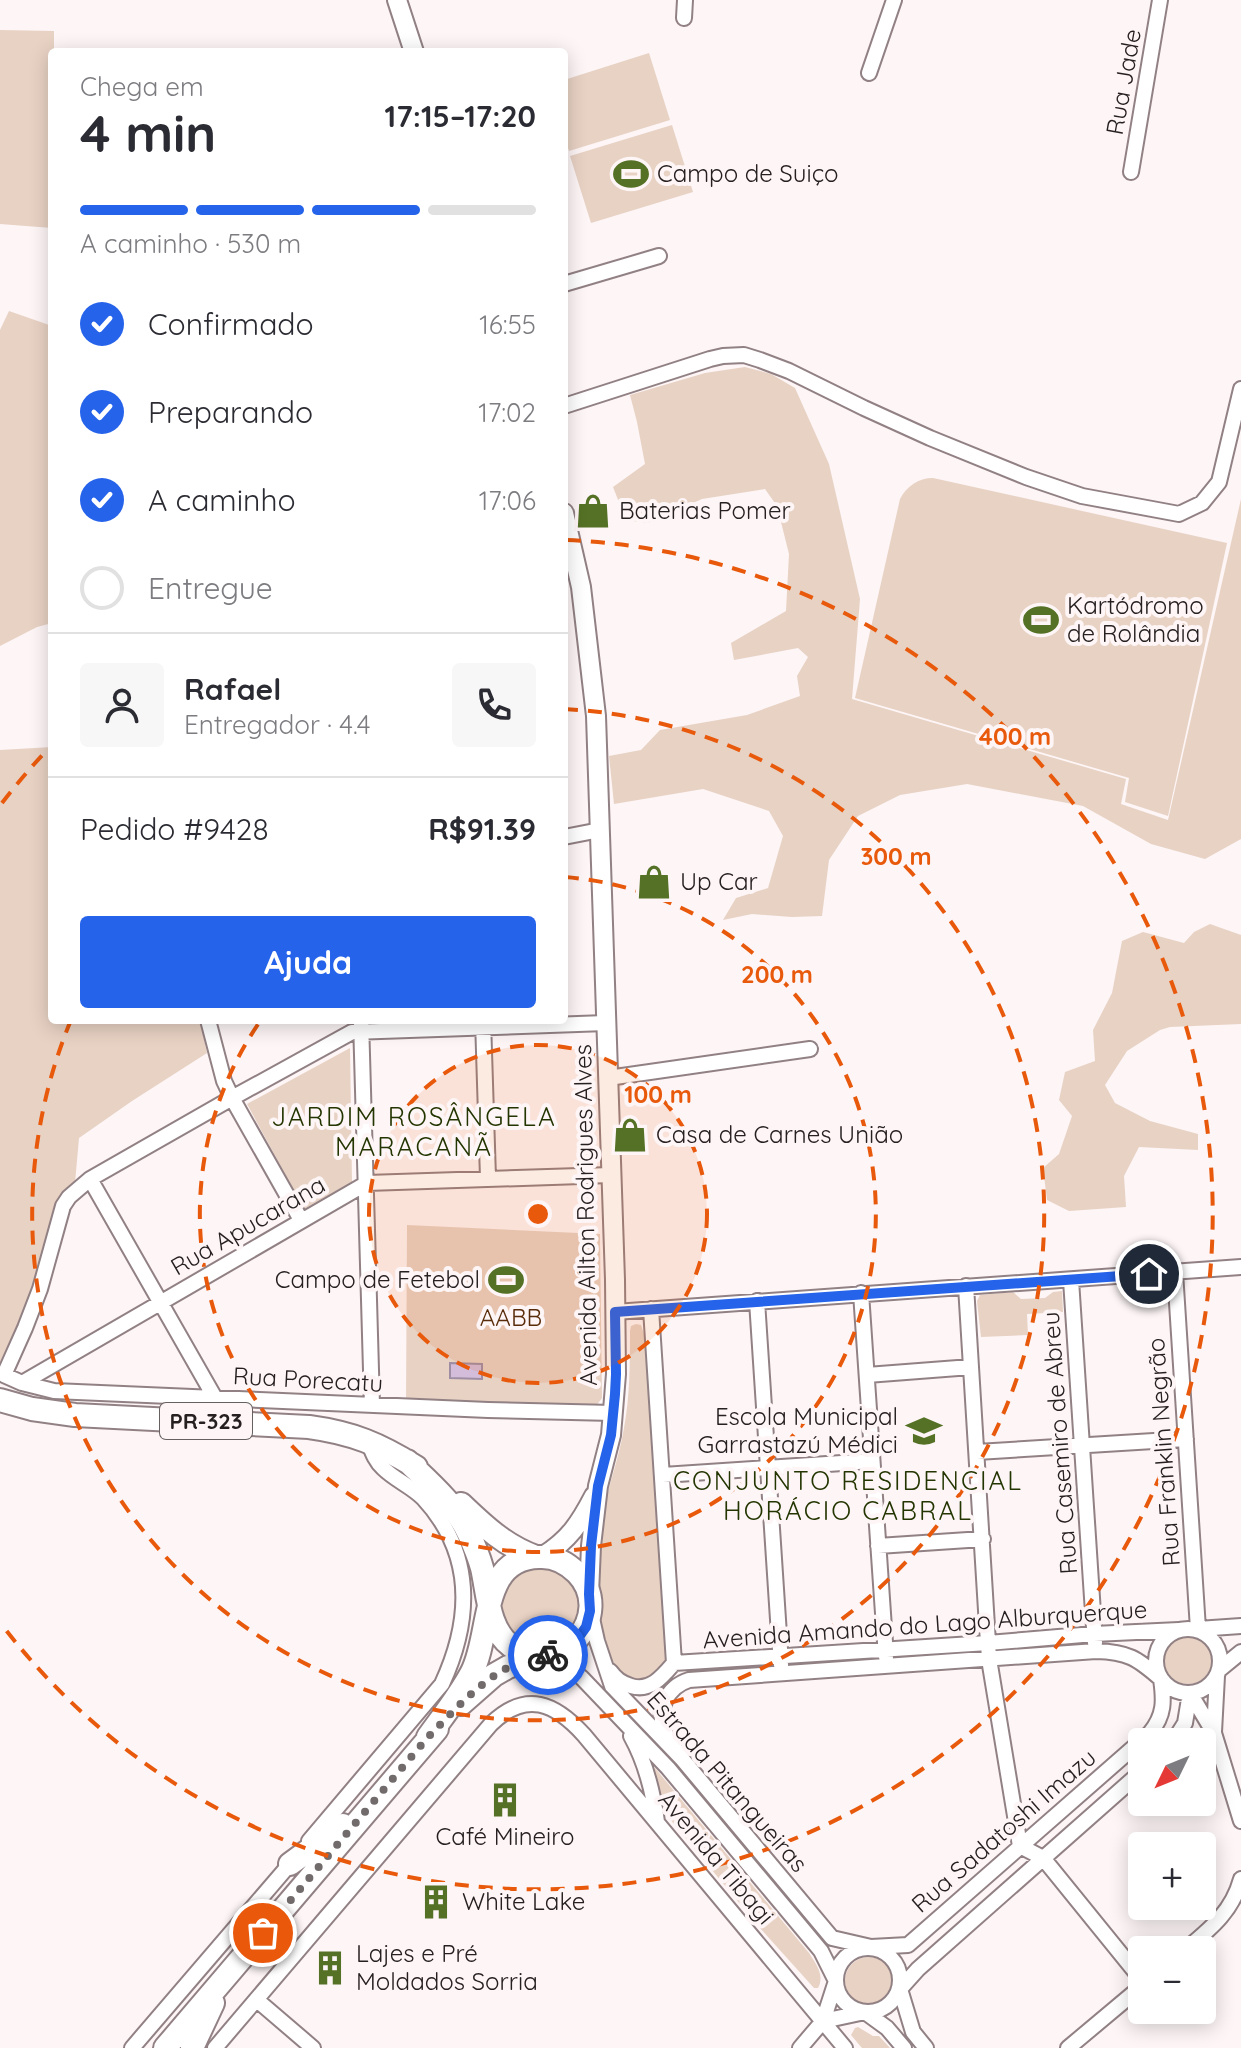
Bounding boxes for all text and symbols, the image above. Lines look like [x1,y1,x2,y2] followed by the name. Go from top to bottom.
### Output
[1099,27,1147,137] street label: Rua Jade
[80,70,204,103] text: Chega em
[385,97,536,135] text: 17:15–17:20
[80,100,216,165] text: 4 min
[612,155,650,193] sports icon: Campo de Suiço
[657,158,839,188] place label: Campo de Suiço
[80,227,301,260] text: A caminho · 530 m
[80,302,124,346] icon: check
[148,305,314,343] text: Confirmado
[479,308,536,341] text: 16:55
[80,390,124,434] icon: check
[148,393,313,431] text: Preparando
[478,396,536,429] text: 17:02
[80,478,124,522] icon: check
[148,481,296,519] text: A caminho
[479,484,536,517] text: 17:06
[574,492,612,530] shop icon: Baterias Pomer
[619,495,791,525] place label: Baterias Pomer
[148,569,273,607] text: Entregue
[1067,590,1204,648] place label: Kartódromo de Rolândia
[1022,601,1060,639] sports icon: Kartódromo de Rolândia
[80,663,164,747] button: person
[452,663,536,747] button: phone
[184,670,281,708] text: Rafael
[184,708,371,741] text: Entregador · 4.4
[979,721,1051,751] text: 400 m
[80,810,269,848] text: Pedido #9428
[428,810,536,848] text: R$91.39
[860,841,932,871] text: 300 m
[635,863,673,901] shop icon: Up Car
[680,866,758,896] place label: Up Car
[80,916,536,1008] button: Ajuda
[741,959,813,989] text: 200 m
[567,1044,603,1386] street label: Avenida Ailton Rodrigues Alves
[624,1079,692,1109] text: 100 m
[271,1100,557,1163] district label: JARDIM ROSÂNGELA MARACANÃ
[611,1116,649,1154] shop icon: Casa de Carnes União
[656,1119,903,1149] place label: Casa de Carnes União
[165,1169,330,1281] street label: Rua Apucarana
[524,1200,552,1228] centre of rings
[1115,1240,1183,1308] pin
[1127,1252,1171,1296] icon: home
[487,1261,525,1299] sports icon: Campo de Fetebol
[275,1264,480,1294] place label: Campo de Fetebol
[480,1302,542,1332] park label: AABB
[1035,1311,1083,1575] street label: Rua Casemiro de Abreu
[1140,1337,1186,1567] street label: Rua Franklin Negrão
[232,1360,384,1398] street label: Rua Porecatu
[697,1401,898,1459] place label: Escola Municipal Garrastazú Médici
[160,1403,252,1439] road number: PR-323
[905,1412,943,1450] school or university icon: Escola Municipal Garrastazú Médici
[673,1464,1023,1527] district label: CONJUNTO RESIDENCIAL HORÁCIO CABRAL
[702,1593,1148,1655] street label: Avenida Amando do Lago Alburquerque
[508,1615,588,1695] courier
[526,1633,570,1677] icon: bike
[641,1685,815,1878] street label: Estrada Pitangueiras
[1128,1728,1216,1816] north arrow
[1128,1728,1216,2024] map controls
[905,1742,1102,1918] street label: Rua Sadatoshi Imazu
[486,1781,524,1819] building icon: Café Mineiro
[652,1785,781,1930] street label: Avenida Tibagi
[436,1821,574,1851] place label: Café Mineiro
[1128,1832,1216,1920] button: +
[417,1883,455,1921] building icon: White Lake
[462,1886,585,1916] place label: White Lake
[229,1899,297,1967] pin
[241,1911,285,1955] icon: bag
[1128,1936,1216,2024] button: −
[356,1938,538,1996] place label: Lajes e Pré Moldados Sorria
[311,1949,349,1987] building icon: Lajes e Pré Moldados Sorria

